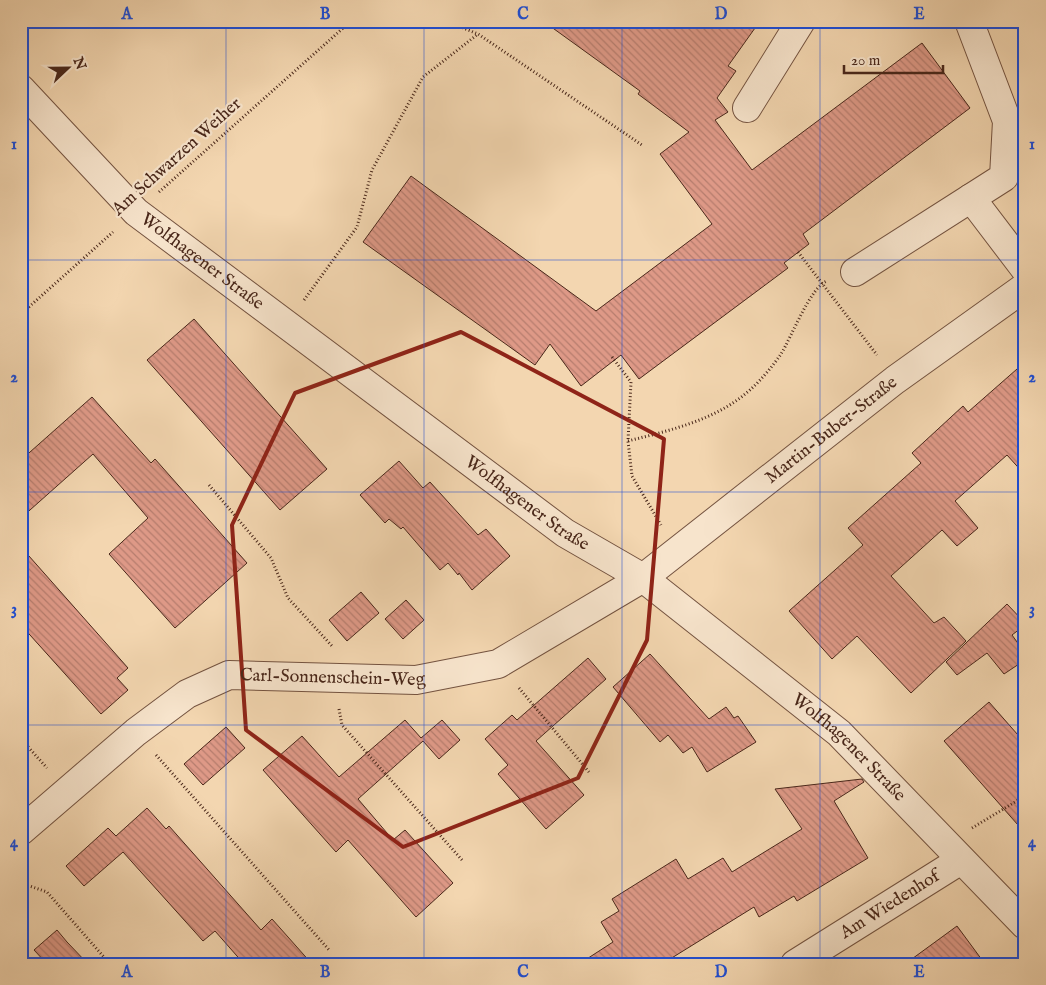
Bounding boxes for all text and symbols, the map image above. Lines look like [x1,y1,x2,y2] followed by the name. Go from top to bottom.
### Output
[121,5,134,25] text: A
[320,5,331,25] text: B
[517,5,529,25] text: C
[715,5,728,25] text: D
[913,5,925,25] text: E
[42,42,92,92] north arrow
[844,42,942,74] scale bar
[851,51,881,70] text: 20 m
[68,54,90,72] text: N
[107,93,247,222] street label: Am Schwarzen Weiher
[11,135,17,155] text: 1
[1029,135,1035,155] text: 1
[136,208,268,315] street label: Wolfhagener Straße
[10,368,18,388] text: 2
[1028,368,1036,388] text: 2
[761,371,902,489] street label: Martin-Buber-Straße
[460,450,593,556] street label: Wolfhagener Straße
[11,600,17,620] text: 3
[1029,600,1035,620] text: 3
[240,664,427,691] street label: Carl-Sonnenschein-Weg
[787,688,911,806] street label: Wolfhagener Straße
[10,833,19,853] text: 4
[1028,833,1037,853] text: 4
[835,863,947,945] street label: Am Wiedenhof
[121,963,134,983] text: A
[320,963,331,983] text: B
[517,963,529,983] text: C
[715,963,728,983] text: D
[913,963,925,983] text: E

